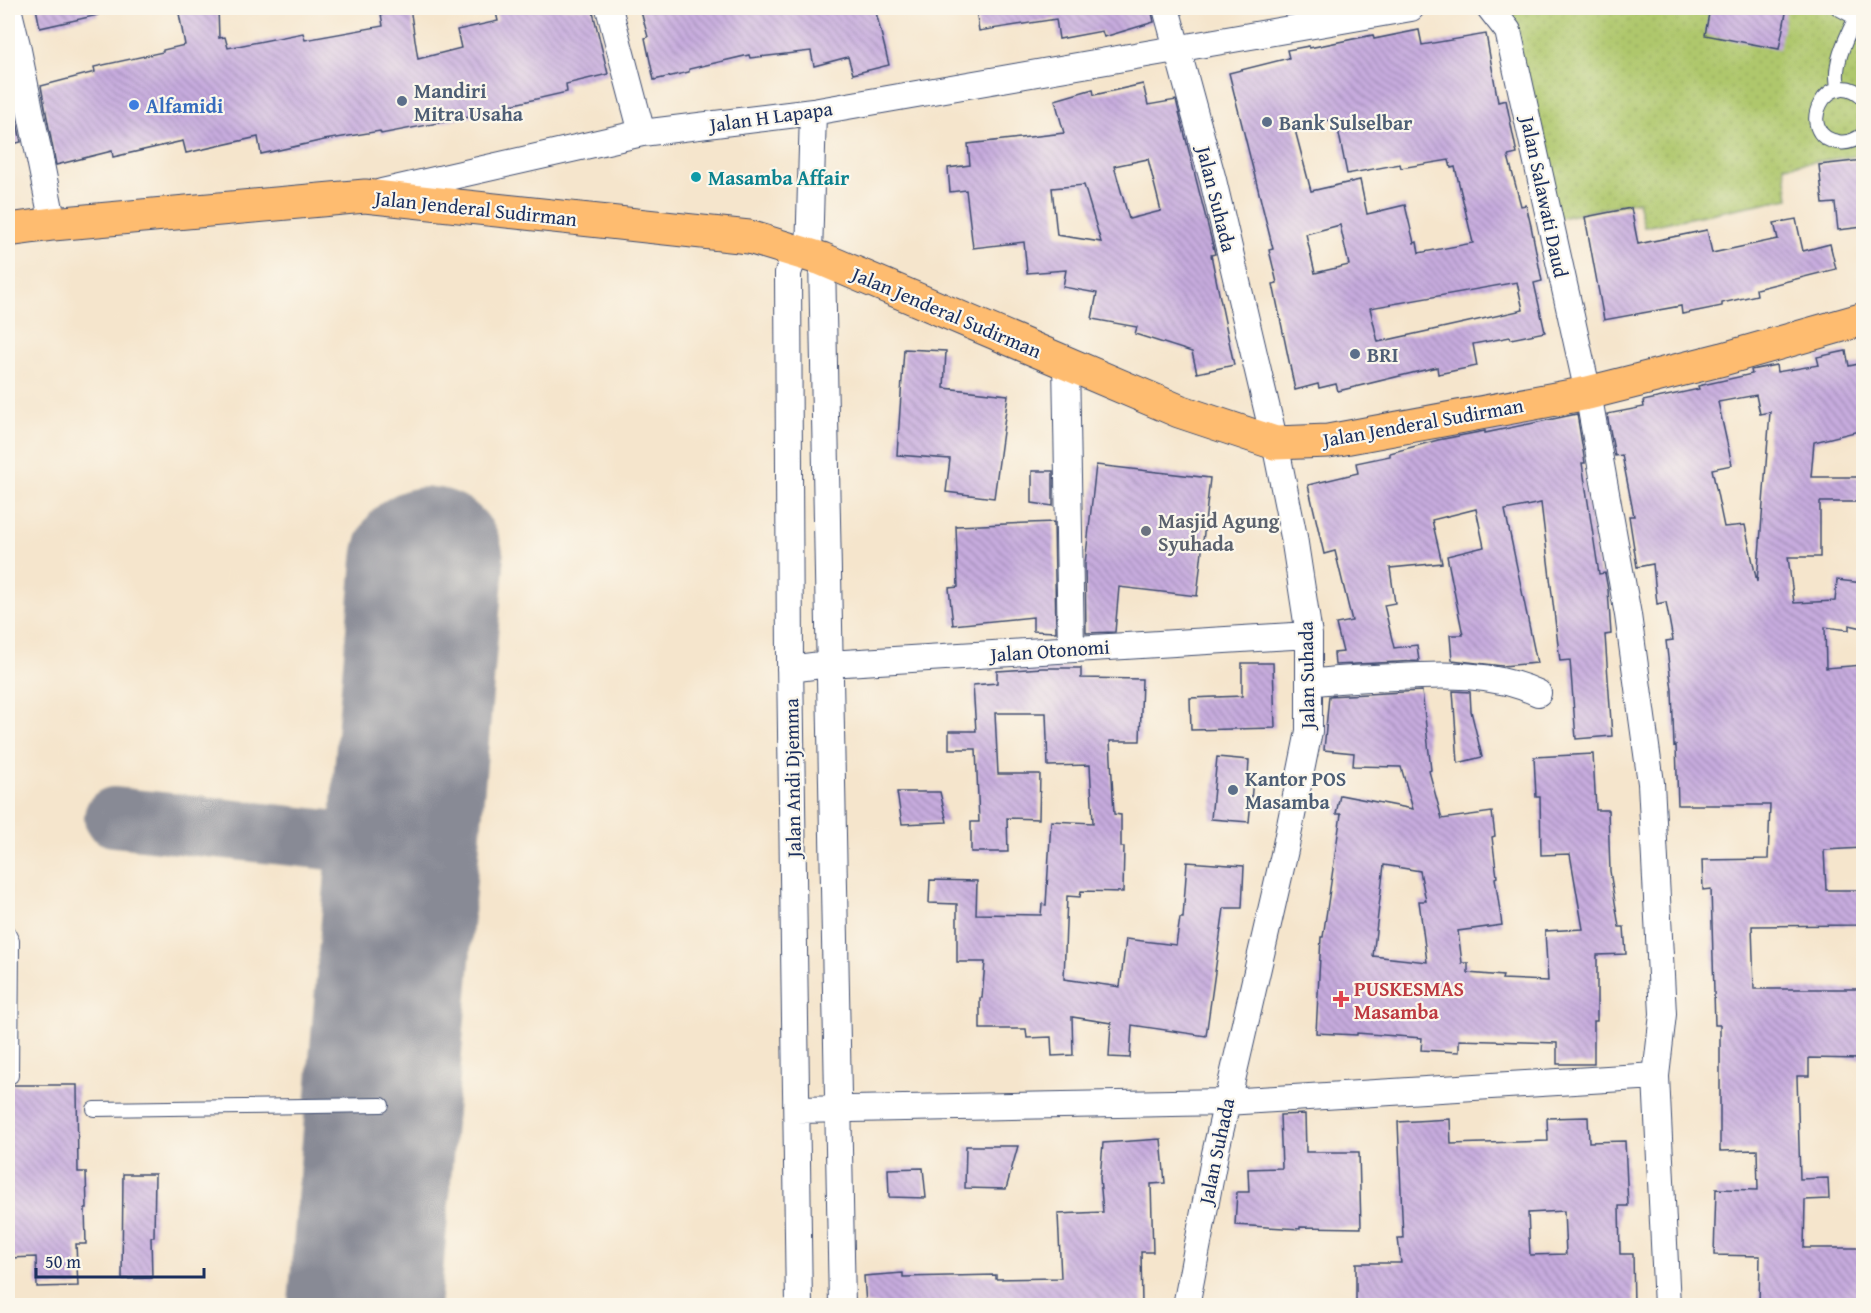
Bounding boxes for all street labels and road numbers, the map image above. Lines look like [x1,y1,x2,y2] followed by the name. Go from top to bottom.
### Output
[705,93,835,139] street label: Jalan H Lapapa
[1513,111,1576,281] street label: Jalan Salawati Daud
[1189,140,1244,255] street label: Jalan Suhada
[371,183,579,233] street label: Jalan Jenderal Sudirman
[845,258,1046,365] street label: Jalan Jenderal Sudirman
[1318,390,1526,454] street label: Jalan Jenderal Sudirman
[1291,620,1321,732] street label: Jalan Suhada
[987,631,1111,669] street label: Jalan Otonomi
[776,697,808,861] street label: Jalan Andi Djemma
[1190,1095,1242,1210] street label: Jalan Suhada

